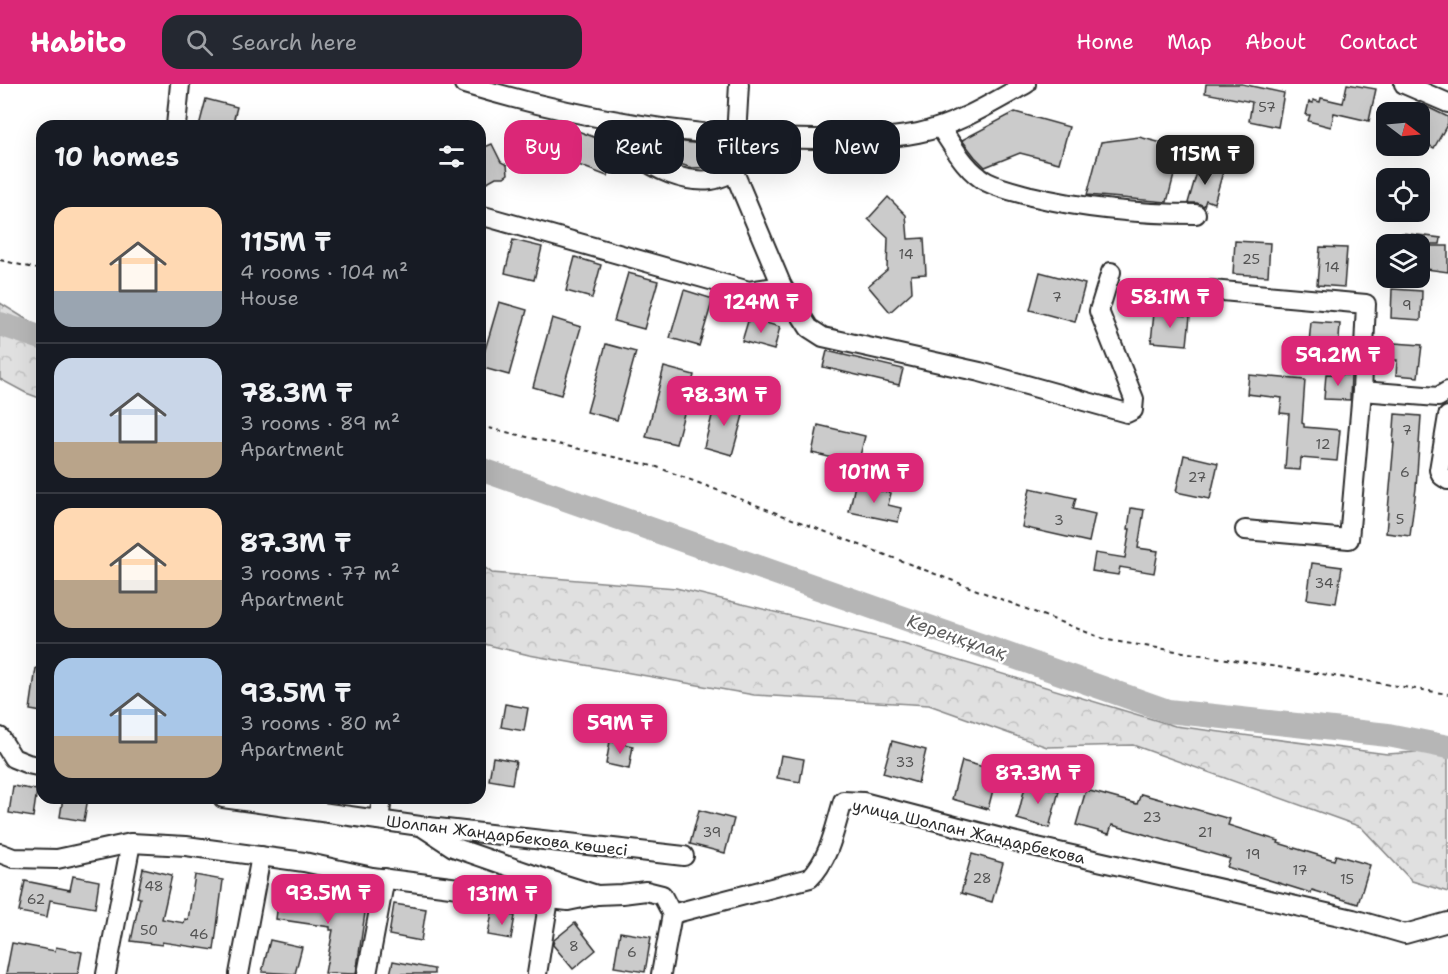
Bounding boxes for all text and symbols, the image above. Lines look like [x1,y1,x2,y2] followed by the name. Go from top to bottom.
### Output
[162,15,582,69] search box
[30,23,126,61] text: Habito
[183,26,216,59] icon: search
[231,28,357,57] text: Search here
[1076,28,1134,56] text: Home
[1167,28,1212,56] text: Map
[1245,28,1306,56] text: About
[1339,28,1418,56] text: Contact
[1258,98,1276,116] house number: 57
[1376,102,1430,156] north arrow
[1376,102,1430,288] map controls
[504,120,582,174] chip: Buy
[594,120,684,174] chip: Rent
[696,120,801,174] chip: Filters
[813,120,900,174] chip: New
[1156,135,1254,186] pin: 115M ₸
[54,139,179,174] text: 10 homes
[435,140,468,173] icon: filters
[1170,141,1240,167] text: 115M ₸
[1376,168,1430,222] button: locate
[240,224,331,259] text: 115M ₸
[102,231,174,303] icon: home
[1376,234,1430,288] button: layers
[898,245,914,263] house number: 14
[1242,250,1260,268] house number: 25
[1324,258,1340,276] house number: 14
[240,259,408,285] text: 4 rooms · 104 m²
[1115,278,1225,329] pin: 58.1M ₸
[712,283,810,334] pin: 124M ₸
[1131,284,1209,310] text: 58.1M ₸
[240,285,299,311] text: House
[1052,288,1062,306] house number: 7
[723,289,799,315] text: 124M ₸
[1402,296,1412,314] house number: 9
[1283,336,1393,387] pin: 59.2M ₸
[1295,342,1381,368] text: 59.2M ₸
[240,375,352,410] text: 78.3M ₸
[669,376,779,427] pin: 78.3M ₸
[102,382,174,454] icon: home
[681,382,767,408] text: 78.3M ₸
[240,410,400,436] text: 3 rooms · 89 m²
[1402,421,1412,439] house number: 7
[1316,435,1330,453] house number: 12
[240,436,344,462] text: Apartment
[825,453,923,504] pin: 101M ₸
[839,459,909,485] text: 101M ₸
[1400,463,1410,481] house number: 6
[1188,468,1206,486] house number: 27
[1396,510,1404,528] house number: 5
[1054,511,1064,529] house number: 3
[240,525,351,560] text: 87.3M ₸
[102,532,174,604] icon: home
[240,560,400,586] text: 3 rooms · 77 m²
[1314,574,1334,592] house number: 34
[240,586,344,612] text: Apartment
[904,609,1010,665] water label: Кереңқұлақ
[240,675,351,710] text: 93.5M ₸
[102,682,174,754] icon: home
[578,704,662,755] pin: 59M ₸
[240,710,401,736] text: 3 rooms · 80 m²
[587,710,653,736] text: 59M ₸
[240,736,344,762] text: Apartment
[896,753,914,771] house number: 33
[983,754,1093,805] pin: 87.3M ₸
[995,760,1081,786] text: 87.3M ₸
[850,794,1087,869] street label: улица Шолпан Жандарбекова
[1143,808,1161,826] house number: 23
[385,810,629,861] street label: Шолпан Жандарбекова көшесі
[703,823,721,841] house number: 39
[1198,823,1212,841] house number: 21
[1245,845,1261,863] house number: 19
[1293,861,1307,879] house number: 17
[972,869,992,887] house number: 28
[1340,870,1354,888] house number: 15
[273,874,383,925] pin: 93.5M ₸
[453,875,551,926] pin: 131M ₸
[144,877,164,895] house number: 48
[285,880,371,906] text: 93.5M ₸
[467,881,537,907] text: 131M ₸
[27,890,45,908] house number: 62
[140,921,158,939] house number: 50
[189,925,209,943] house number: 46
[569,937,579,955] house number: 8
[627,943,637,961] house number: 6

